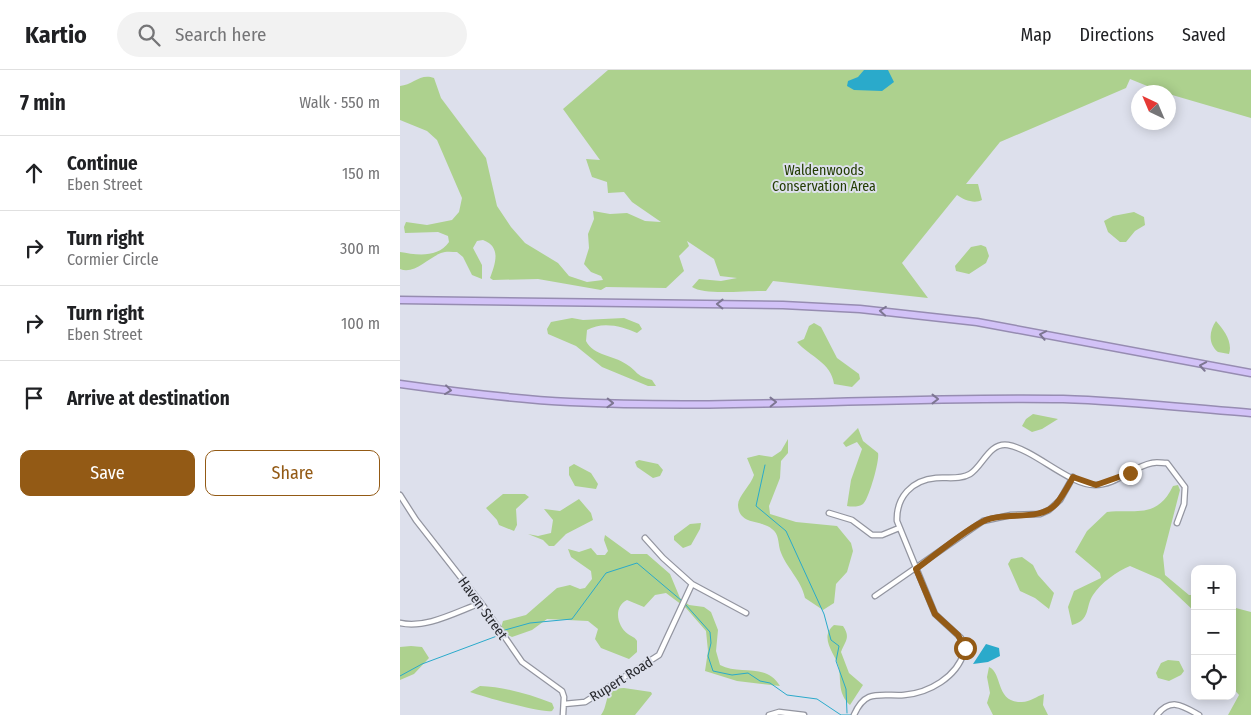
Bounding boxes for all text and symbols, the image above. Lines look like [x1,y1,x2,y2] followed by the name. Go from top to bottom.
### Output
[117,12,467,57] search box
[25,21,87,49] text: Kartio
[135,21,163,49] icon: search
[175,23,266,46] text: Search here
[1020,24,1052,46] text: Map
[1080,24,1154,46] text: Directions
[1182,24,1226,46] text: Saved
[1131,85,1176,130] north arrow
[20,90,66,116] text: 7 min
[299,93,380,112] text: Walk · 550 m
[67,152,138,175] text: Continue
[20,159,48,187] icon: ahead
[772,162,876,195] park label: Waldenwoods Conservation Area
[342,164,380,183] text: 150 m
[67,175,142,194] text: Eben Street
[67,227,144,250] text: Turn right
[20,234,48,262] icon: right
[340,239,380,258] text: 300 m
[67,250,159,269] text: Cormier Circle
[716,299,724,309] one-way arrow
[67,302,144,325] text: Turn right
[878,306,886,317] one-way arrow
[20,309,48,337] icon: right
[341,314,380,333] text: 100 m
[67,325,142,344] text: Eben Street
[1039,330,1048,340] one-way arrow
[1198,361,1207,371] one-way arrow
[20,384,48,412] icon: arrive
[444,385,453,395] one-way arrow
[67,387,230,410] text: Arrive at destination
[932,394,939,404] one-way arrow
[770,397,777,407] one-way arrow
[607,398,615,408] one-way arrow
[20,450,195,496] button: Save
[205,450,380,496] button: Share
[1119,462,1142,485] route end
[1191,565,1236,700] map controls
[1191,565,1236,610] button: +
[454,574,511,643] street label: Haven Street
[1191,610,1236,655] button: −
[954,637,977,660] route start
[587,653,656,705] street label: Rupert Road
[1191,655,1236,700] button: locate

